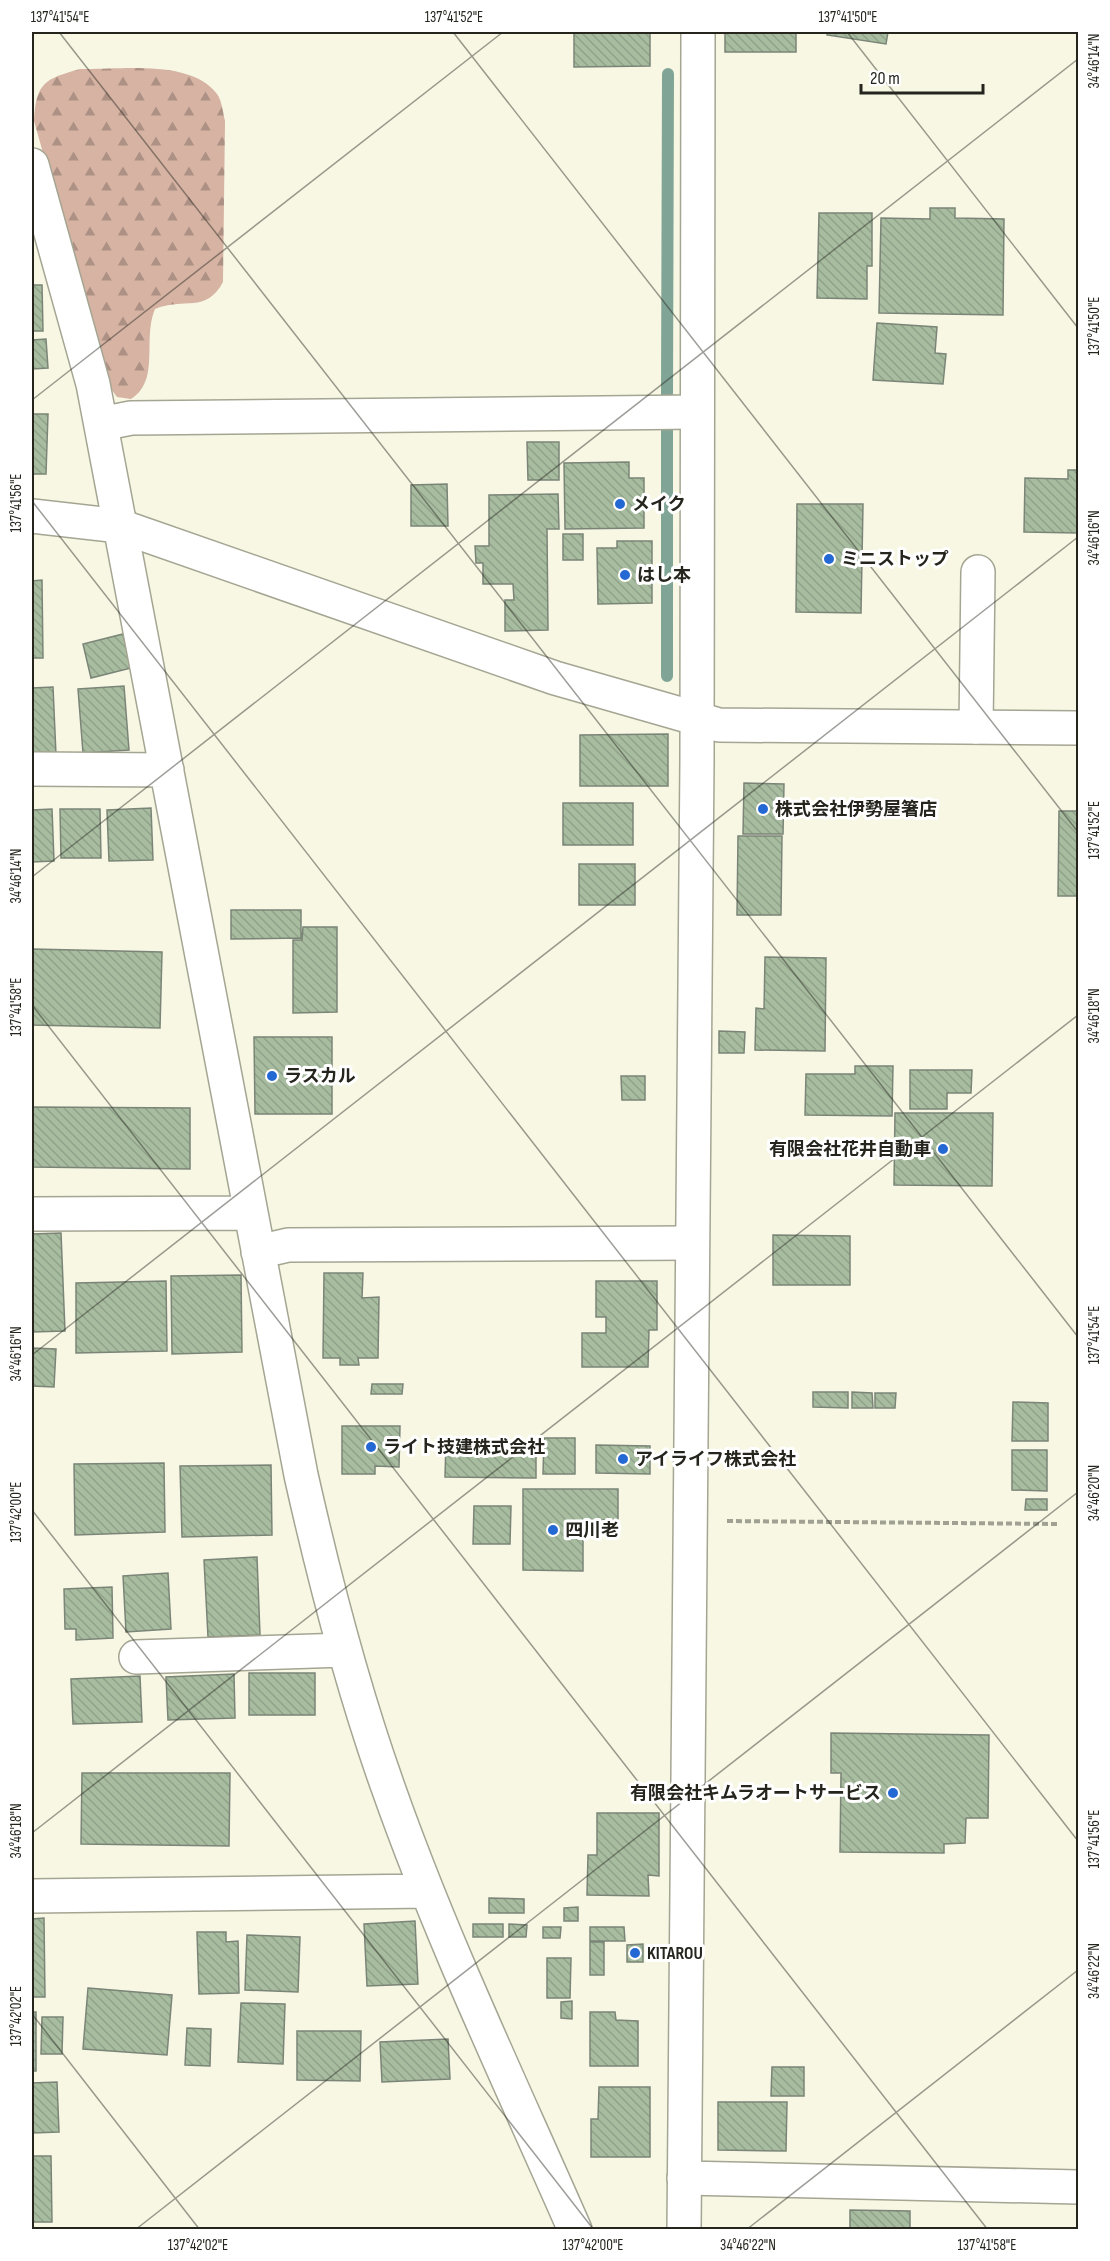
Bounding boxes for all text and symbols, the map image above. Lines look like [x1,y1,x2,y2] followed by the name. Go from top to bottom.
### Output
[31,8,89,27] text: 137°41'54"E
[425,8,483,27] text: 137°41'52"E
[818,8,878,27] text: 137°41'50"E
[1085,34,1104,88] text: 34°46'14"N
[861,57,982,95] scale bar
[870,68,900,89] text: 20 m
[1085,296,1104,356] text: 137°41'50"E
[7,474,26,532] text: 137°41'56"E
[632,494,686,515] place label: メイク
[613,497,627,511] marker: メイク
[1085,510,1104,566] text: 34°46'16"N
[841,549,949,570] place label: ミニストップ
[822,552,836,566] marker: ミニストップ
[637,565,691,586] place label: はし本
[618,568,632,582] marker: はし本
[775,799,937,820] place label: 株式会社伊勢屋箸店
[1085,801,1104,859] text: 137°41'52"E
[756,802,770,816] marker: 株式会社伊勢屋箸店
[7,849,26,903] text: 34°46'14"N
[7,978,26,1036] text: 137°41'58"E
[1085,988,1104,1044] text: 34°46'18"N
[284,1066,356,1087] place label: ラスカル
[265,1069,279,1083] marker: ラスカル
[769,1139,931,1160] place label: 有限会社花井自動車
[936,1142,950,1156] marker: 有限会社花井自動車
[1085,1306,1104,1364] text: 137°41'54"E
[7,1326,26,1382] text: 34°46'16"N
[383,1437,545,1458] place label: ライト技建株式会社
[364,1440,378,1454] marker: ライト技建株式会社
[635,1449,796,1470] place label: アイライフ株式会社
[616,1452,630,1466] marker: アイライフ株式会社
[1085,1465,1104,1521] text: 34°46'20"N
[7,1481,26,1543] text: 137°42'00"E
[565,1520,619,1541] place label: 四川老
[546,1523,560,1537] marker: 四川老
[630,1783,881,1804] place label: 有限会社キムラオートサービス
[886,1786,900,1800] marker: 有限会社キムラオートサービス
[7,1803,26,1859] text: 34°46'18"N
[1085,1810,1104,1868] text: 137°41'56"E
[647,1943,703,1964] place label: KITAROU
[1085,1943,1104,1999] text: 34°46'22"N
[628,1946,642,1960] marker: KITAROU
[7,1986,26,2046] text: 137°42'02"E
[168,2236,228,2255] text: 137°42'02"E
[562,2236,624,2255] text: 137°42'00"E
[720,2236,776,2255] text: 34°46'22"N
[958,2236,1016,2255] text: 137°41'58"E

